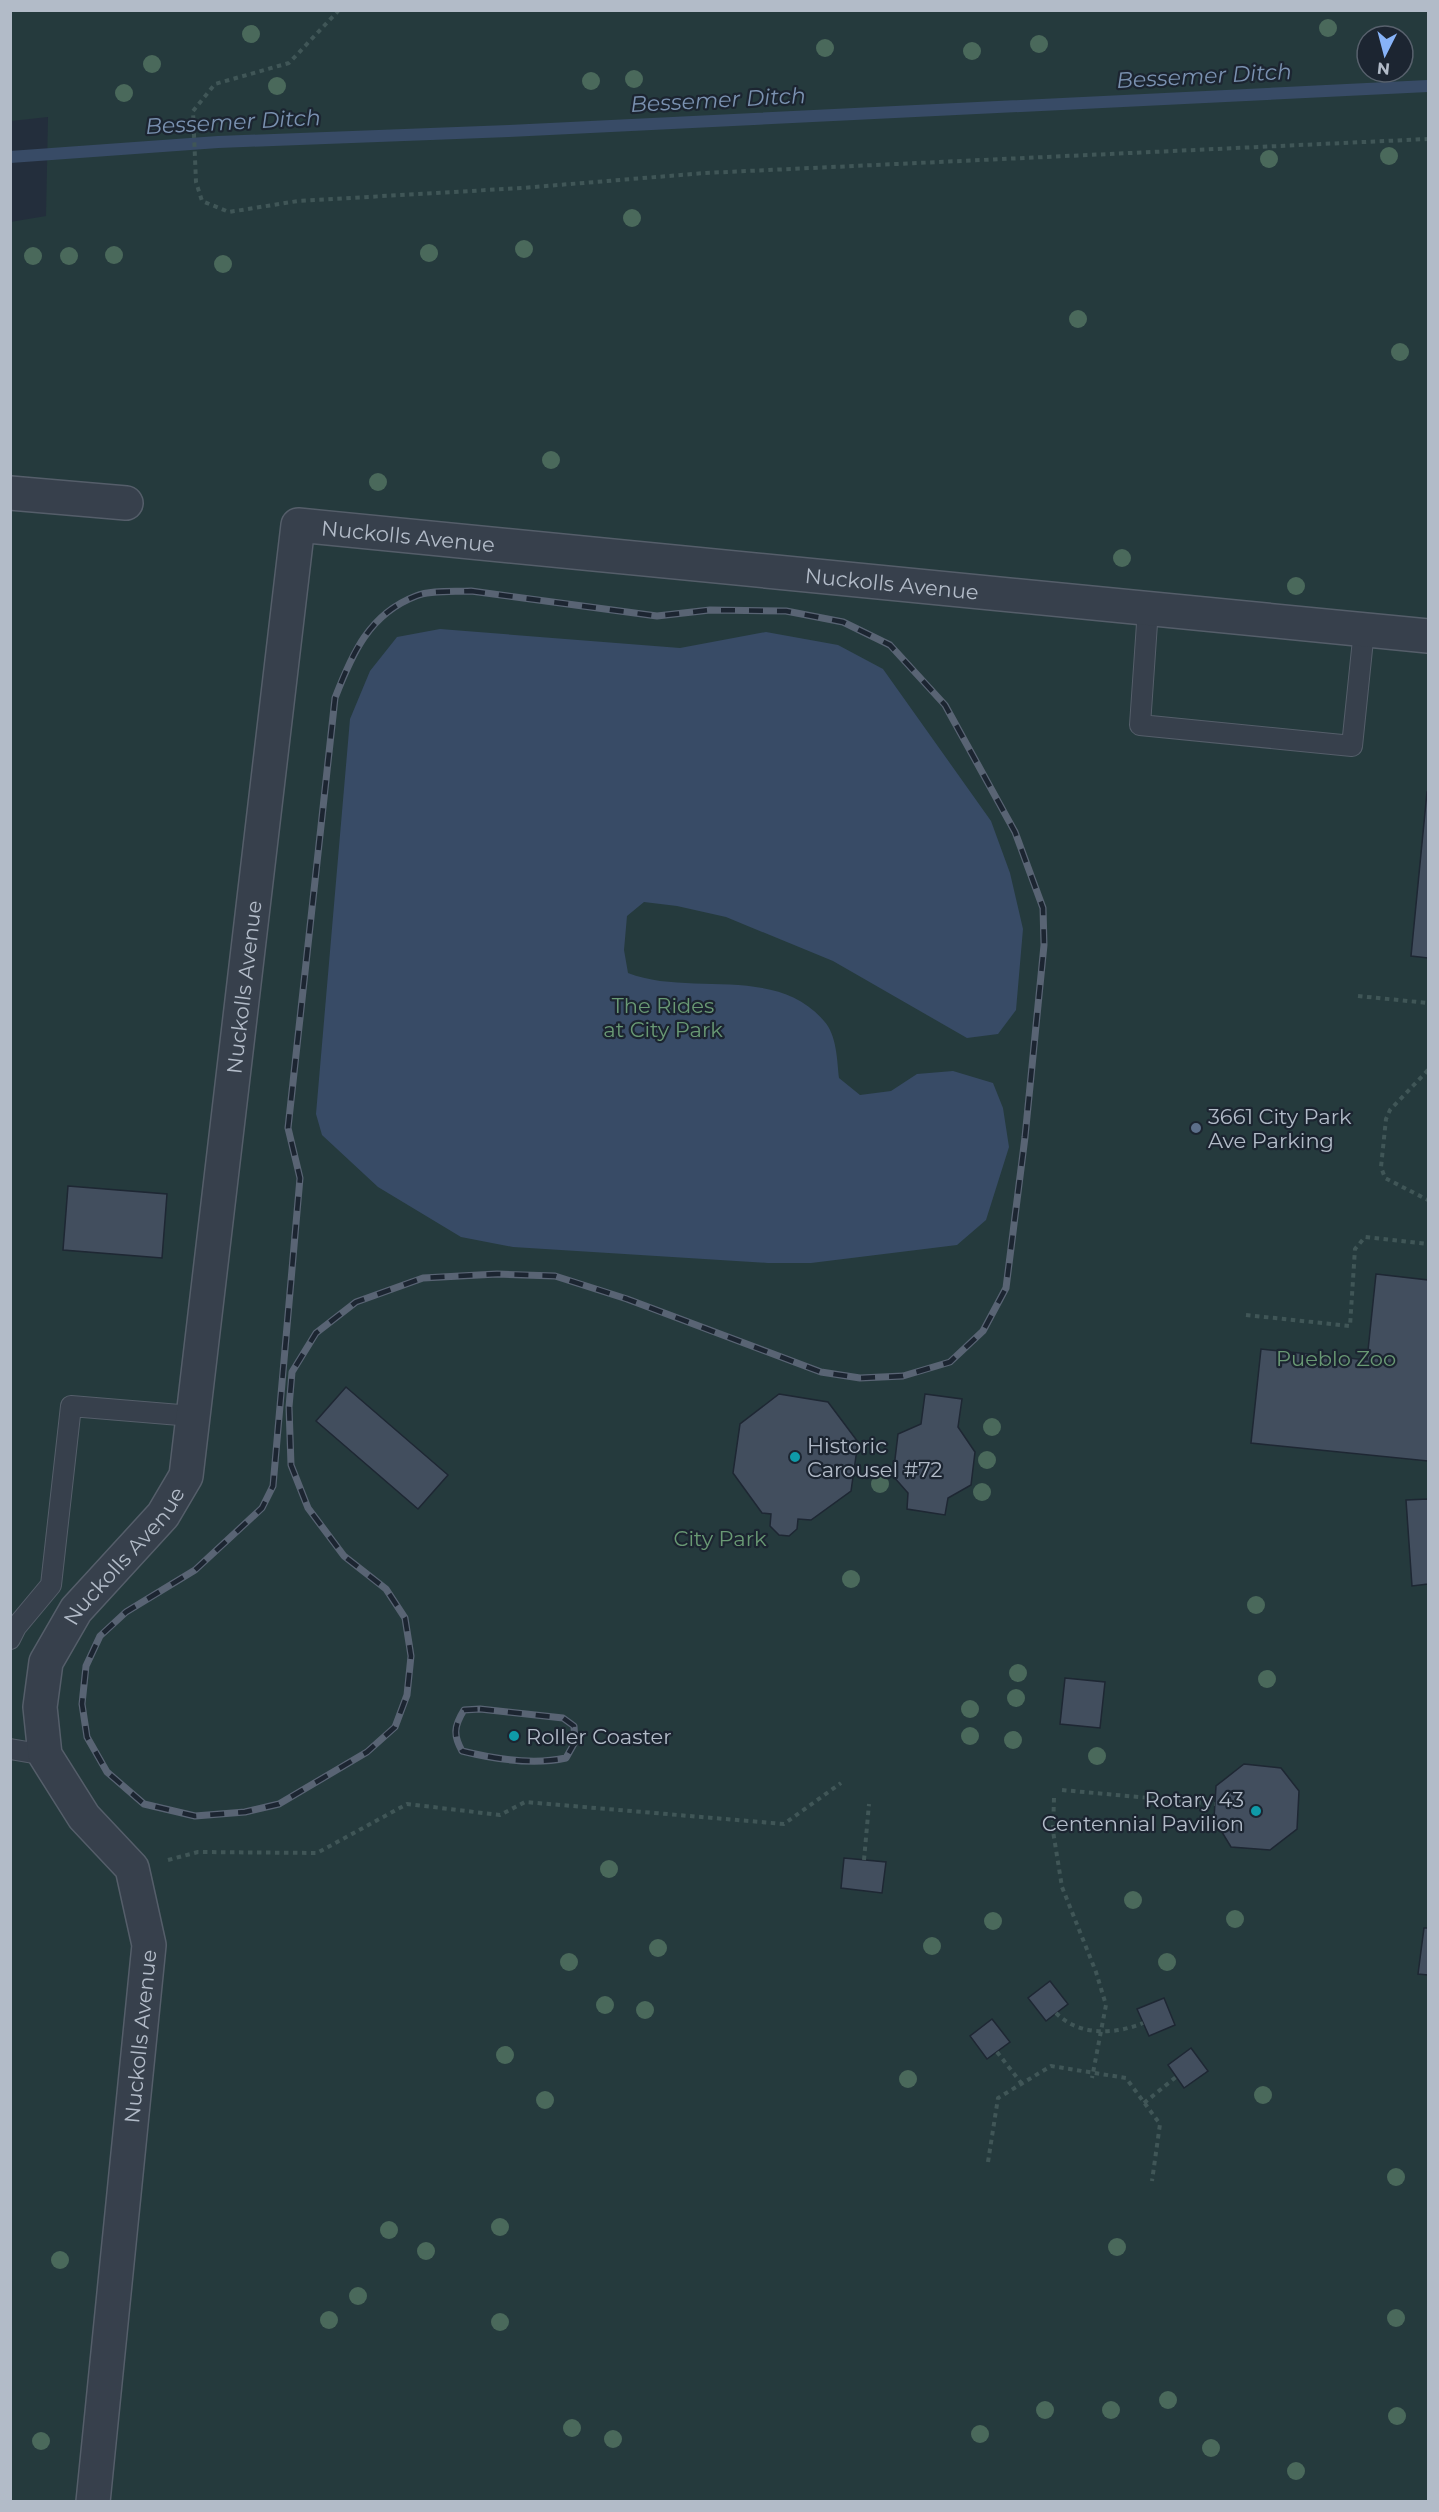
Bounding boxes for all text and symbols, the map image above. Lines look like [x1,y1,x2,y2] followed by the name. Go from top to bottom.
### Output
[1355,24,1415,84] north arrow
[1116,58,1292,94] water label: Bessemer Ditch
[1376,58,1391,79] text: N
[630,82,806,118] water label: Bessemer Ditch
[145,104,321,140] water label: Bessemer Ditch
[320,515,496,557] street label: Nuckolls Avenue
[804,562,980,604] street label: Nuckolls Avenue
[221,899,266,1075] street label: Nuckolls Avenue
[603,993,723,1042] park label: The Rides at City Park
[1208,1104,1352,1153] place label: 3661 City Park Ave Parking
[1189,1121,1203,1135] marker: 3661 City Park Ave Parking
[1276,1346,1396,1371] park label: Pueblo Zoo
[807,1433,943,1482] place label: Historic Carousel #72
[788,1450,802,1464] marker: Historic Carousel #72
[58,1482,189,1629] street label: Nuckolls Avenue
[674,1526,767,1551] park label: City Park
[526,1724,672,1749] place label: Roller Coaster
[507,1729,521,1743] marker: Roller Coaster
[1042,1787,1244,1836] place label: Rotary 43 Centennial Pavilion
[1249,1804,1263,1818] marker: Rotary 43 Centennial Pavilion
[119,1948,161,2124] street label: Nuckolls Avenue

